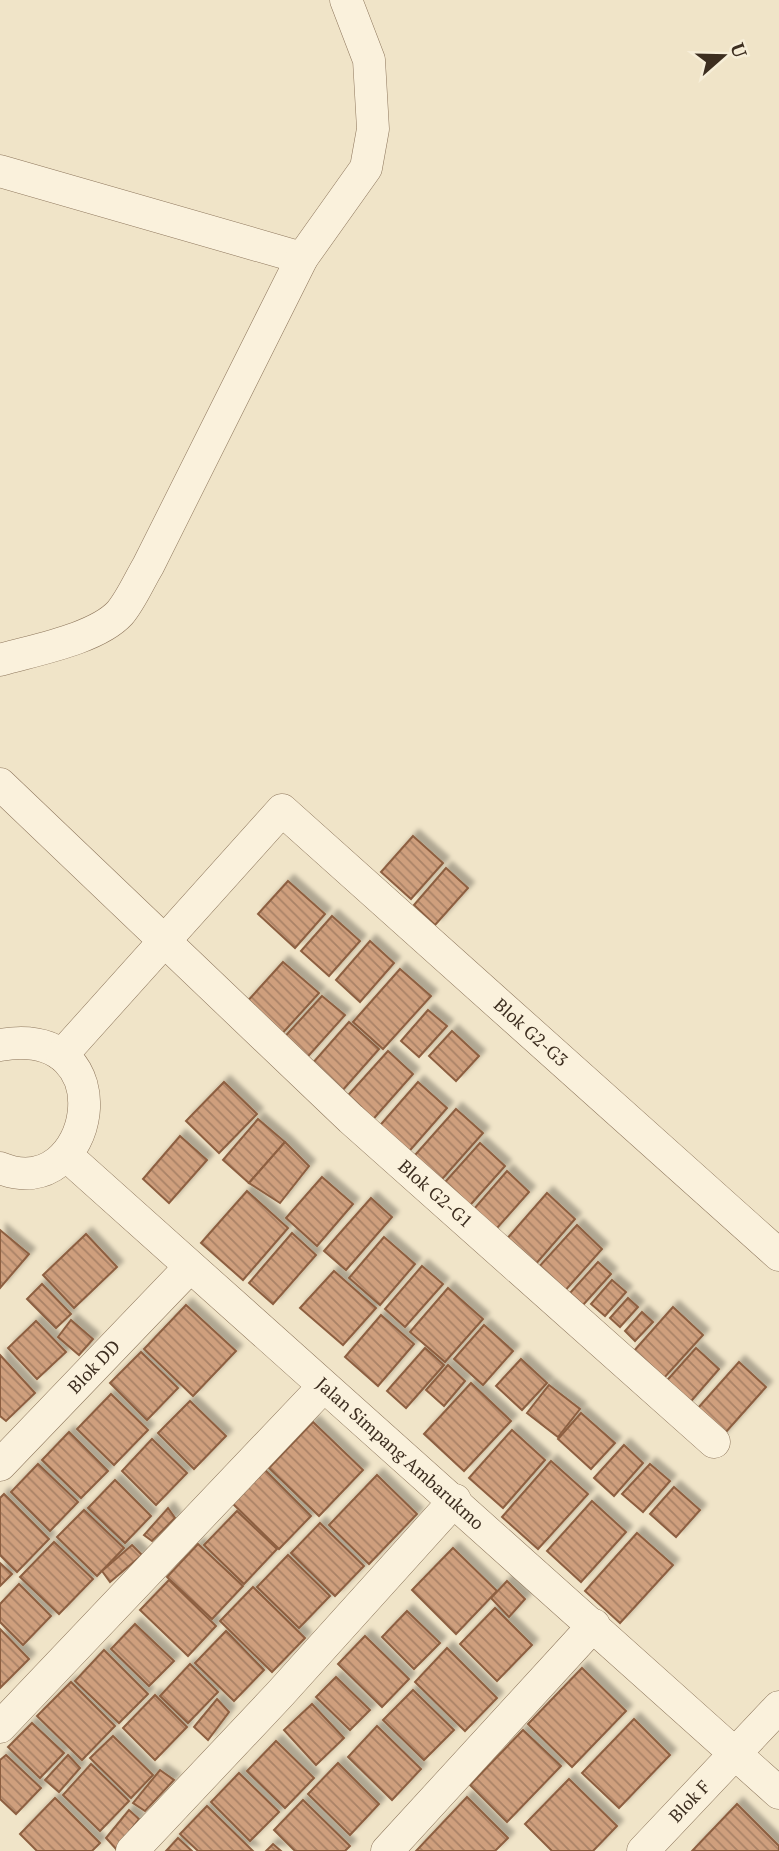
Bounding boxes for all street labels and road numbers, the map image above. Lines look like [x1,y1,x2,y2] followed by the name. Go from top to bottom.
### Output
[489,992,573,1071] street label: Blok G2-G3
[394,1154,478,1233] street label: Blok G2-G1
[62,1334,125,1398] street label: Blok DD
[311,1371,490,1535] street label: Jalan Simpang Ambarukmo
[663,1774,715,1827] street label: Blok F

